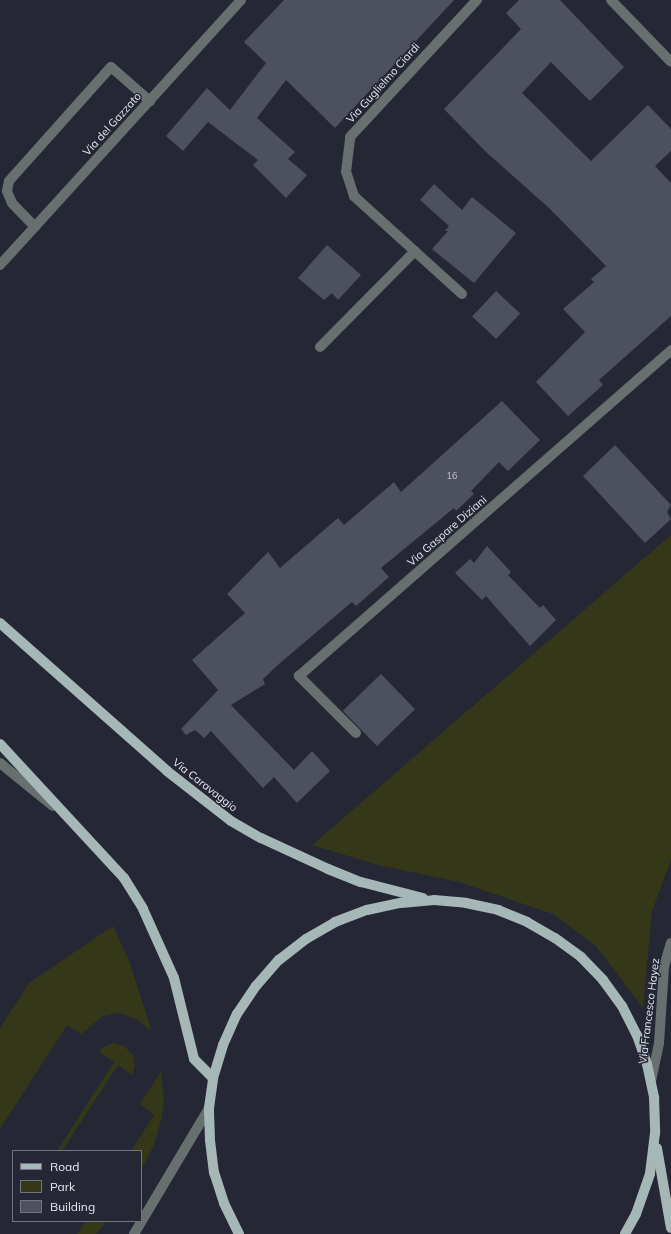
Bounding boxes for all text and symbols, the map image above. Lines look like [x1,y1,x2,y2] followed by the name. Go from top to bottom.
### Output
[344,40,422,126] street label: Via Guglielmo Ciardi
[80,90,144,158] street label: Via del Gazzato
[447,471,457,481] house number: 16
[405,493,489,569] street label: Via Gaspare Diziani
[170,756,240,814] street label: Via Caravaggio
[636,957,662,1065] street label: Via Francesco Hayez
[12,1150,142,1222] legend
[50,1159,79,1174] text: Road
[50,1179,75,1194] text: Park
[50,1199,95,1214] text: Building

